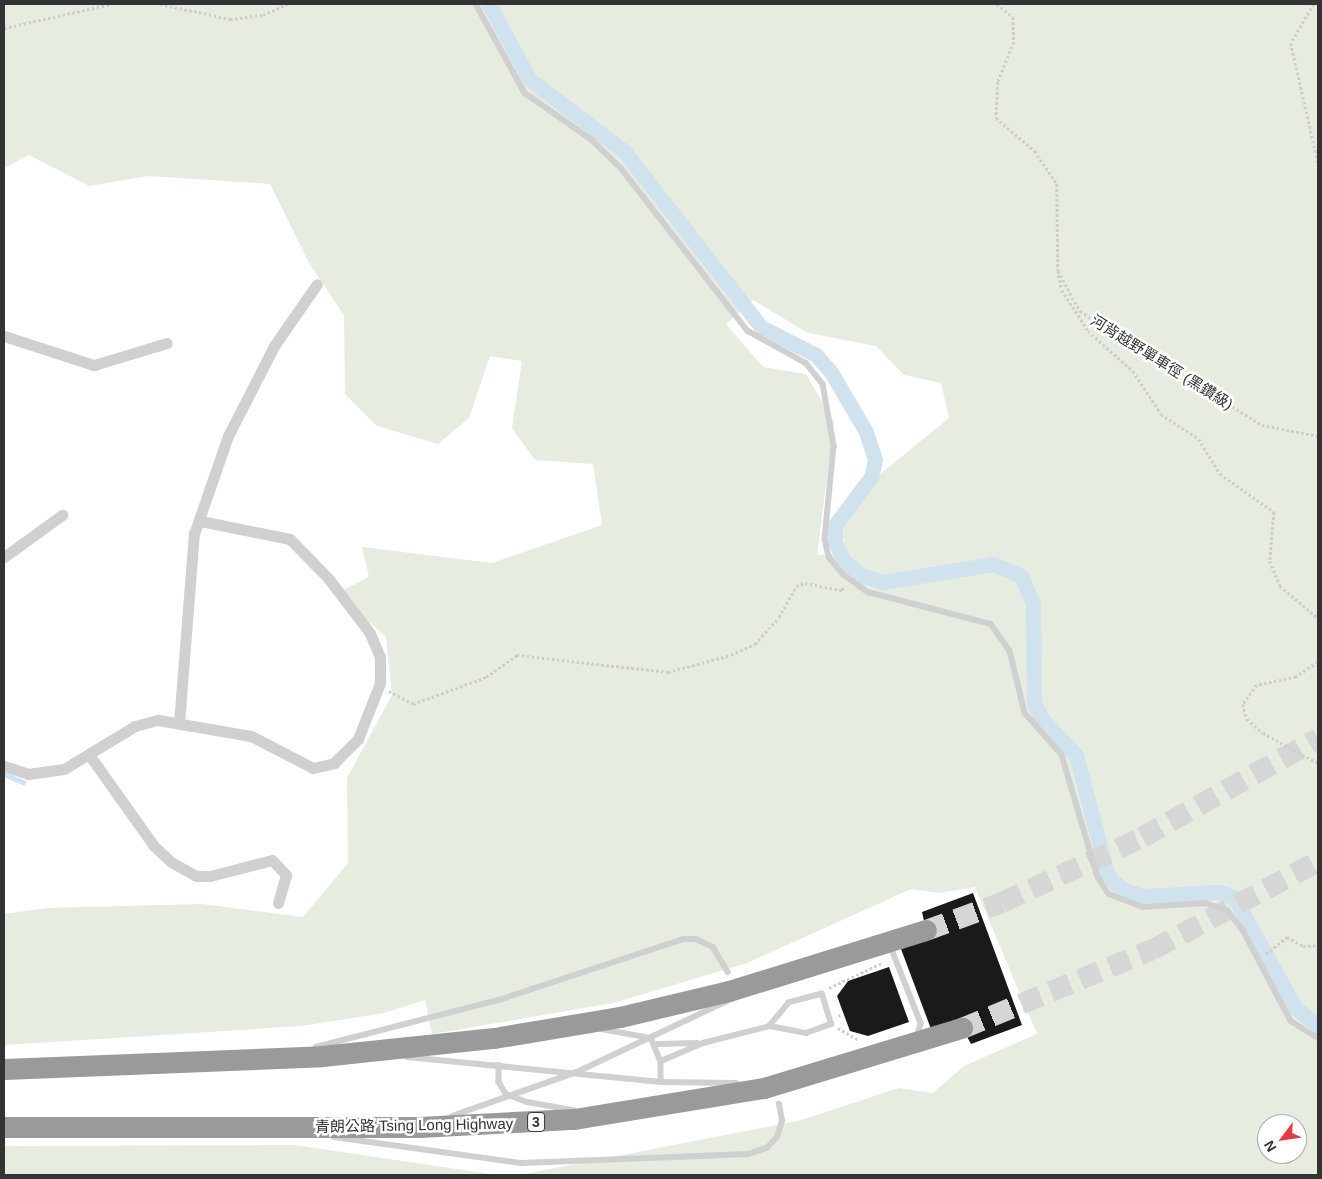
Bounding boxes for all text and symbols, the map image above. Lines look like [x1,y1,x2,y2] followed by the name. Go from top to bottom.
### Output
[1088,311,1236,413] street label: 河背越野單車徑 (黑鑽級)
[526,1110,546,1134] road number: 3
[315,1114,513,1136] street label: 青朗公路 Tsing Long Highway
[1257,1114,1307,1164] north arrow
[1261,1138,1279,1155] text: N

